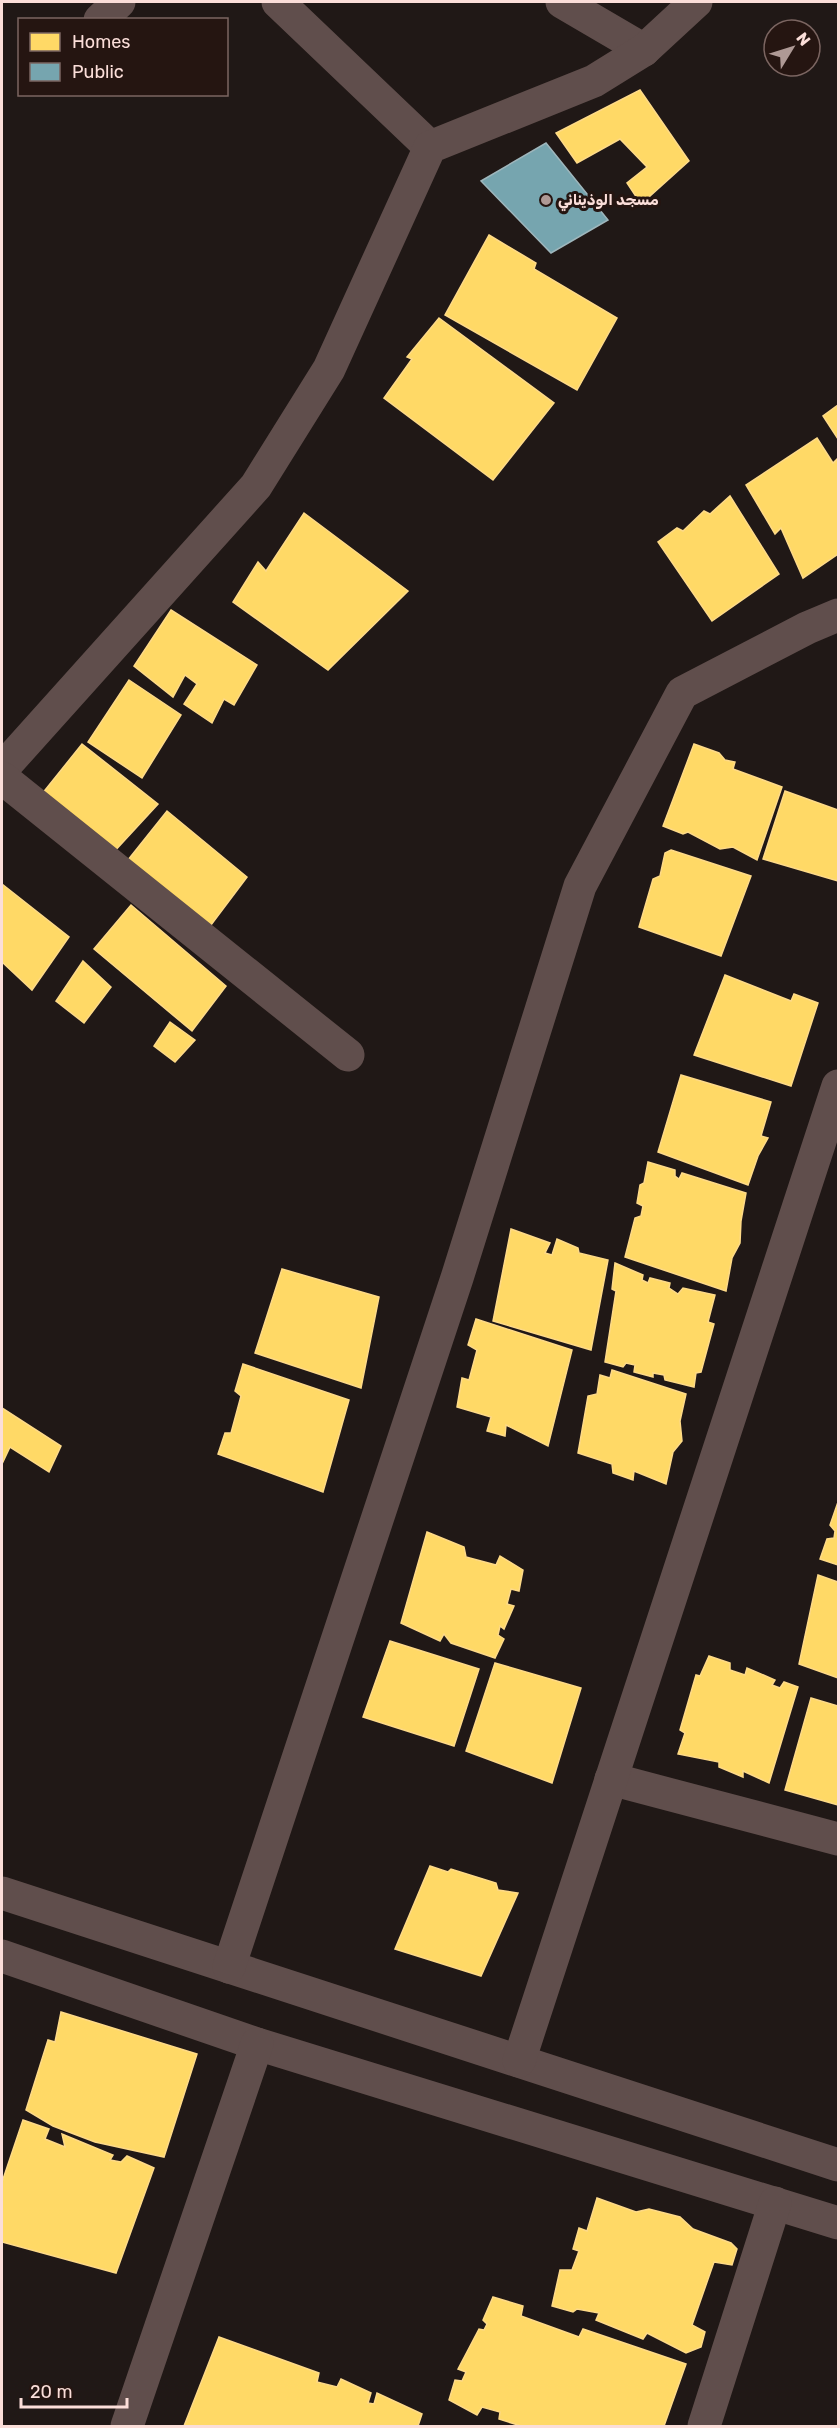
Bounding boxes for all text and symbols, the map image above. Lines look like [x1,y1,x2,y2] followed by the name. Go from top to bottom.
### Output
[18,18,228,96] legend
[762,18,822,78] north arrow
[792,29,814,49] text: N
[72,31,130,53] text: Homes
[72,61,124,83] text: Public
[558,191,659,212] place label: مسجد الوذيناني
[539,193,553,207] marker: مسجد الوذيناني
[21,2371,128,2409] scale bar
[30,2381,72,2403] text: 20 m

